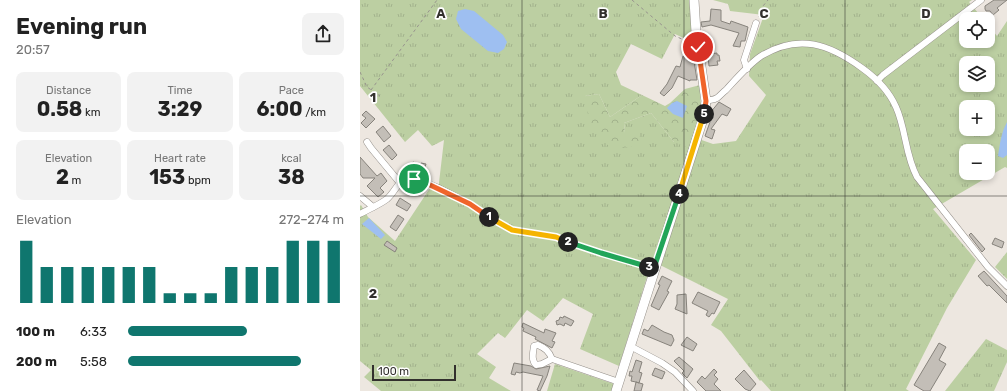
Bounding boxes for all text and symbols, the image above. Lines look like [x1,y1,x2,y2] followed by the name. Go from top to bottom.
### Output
[436,6,446,21] text: A
[598,6,608,21] text: B
[759,6,769,21] text: C
[921,6,931,21] text: D
[959,12,995,180] map controls
[959,12,995,48] button: locate
[16,13,147,40] text: Evening run
[302,13,344,55] button: share
[681,30,715,64] pin
[687,36,709,58] icon: check
[16,42,50,57] text: 20:57
[959,56,995,92] button: layers
[46,84,91,97] text: Distance
[168,84,192,97] text: Time
[279,84,304,97] text: Pace
[370,90,376,105] text: 1
[37,97,82,121] text: 0.58
[158,97,202,121] text: 3:29
[257,97,303,121] text: 6:00
[959,100,995,136] button: +
[694,104,714,124] pin: 5
[82,106,101,119] text: km
[303,106,326,119] text: /km
[700,107,708,120] text: 5
[959,144,995,180] button: −
[45,152,92,165] text: Elevation
[154,152,206,165] text: Heart rate
[281,152,301,165] text: kcal
[397,162,431,196] pin
[56,165,69,189] text: 2
[149,165,185,189] text: 153
[278,165,305,189] text: 38
[403,168,425,190] icon: arrive
[69,174,81,187] text: m
[185,174,211,187] text: bpm
[669,184,689,204] pin: 4
[675,187,683,200] text: 4
[479,207,499,227] pin: 1
[486,210,492,223] text: 1
[16,212,72,227] text: Elevation
[279,212,344,227] text: 272–274 m
[558,232,578,252] pin: 2
[564,235,572,248] text: 2
[639,257,659,277] pin: 3
[645,260,653,273] text: 3
[369,286,377,301] text: 2
[16,324,55,339] text: 100 m
[80,324,107,339] text: 6:33
[16,354,57,369] text: 200 m
[80,354,107,369] text: 5:58
[372,363,456,382] scale bar
[378,365,409,378] text: 100 m

